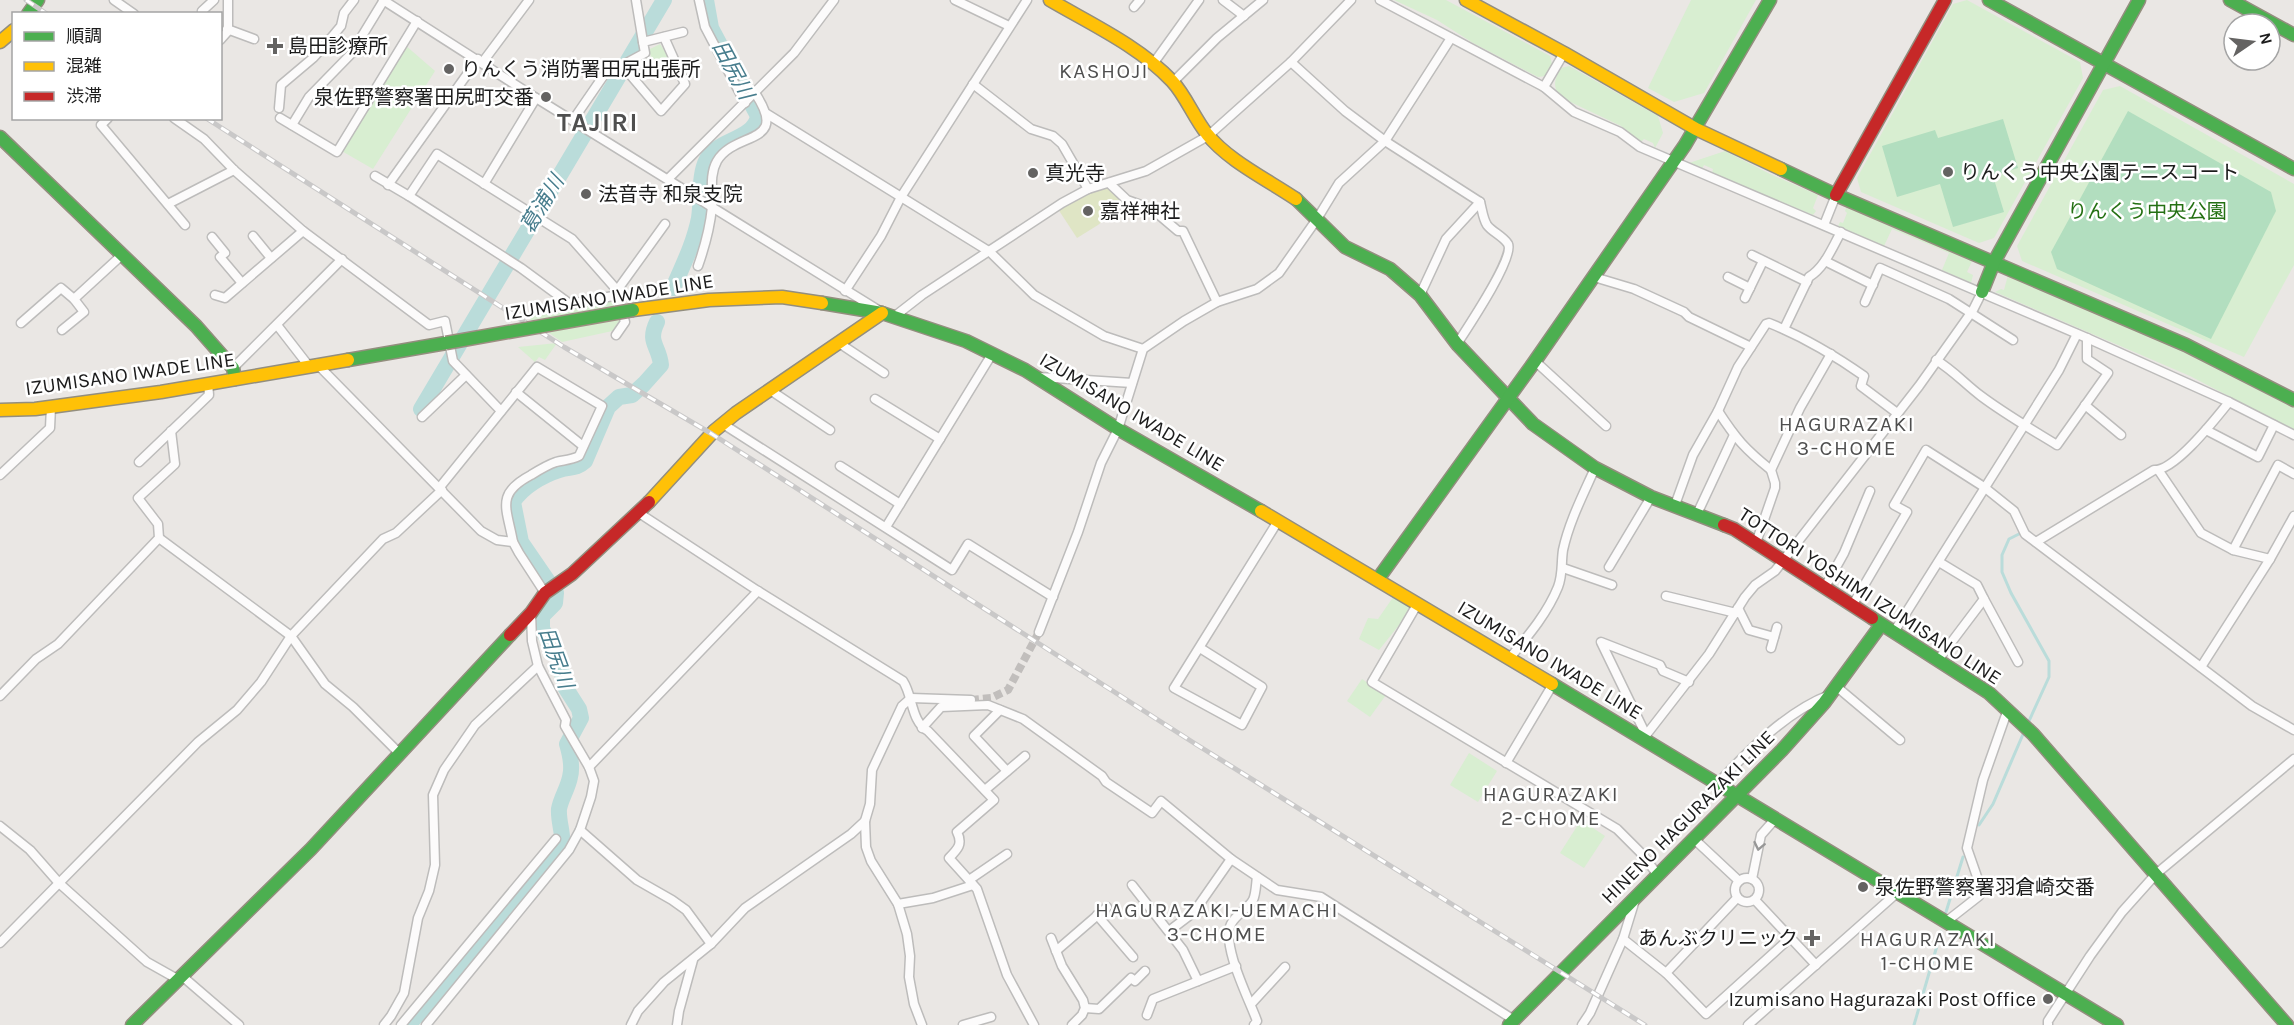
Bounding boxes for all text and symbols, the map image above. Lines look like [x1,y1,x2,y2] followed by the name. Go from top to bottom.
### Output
[12,12,222,120] legend
[2222,12,2282,72] north arrow
[66,25,102,47] text: 順調
[2255,31,2277,46] text: N
[288,35,388,58] place label: 島田診療所
[266,37,284,55] marker: 島田診療所
[708,37,759,105] water label: 田尻川
[66,55,102,77] text: 混雑
[461,58,701,81] place label: りんくう消防署田尻出張所
[1059,59,1149,83] district label: KASHOJI
[442,62,456,76] marker: りんくう消防署田尻出張所
[66,85,102,107] text: 渋滞
[314,86,534,109] place label: 泉佐野警察署田尻町交番
[539,90,553,104] marker: 泉佐野警察署田尻町交番
[557,107,639,138] district label: TAJIRI
[1960,161,2240,184] place label: りんくう中央公園テニスコート
[1045,162,1105,185] place label: 真光寺
[1941,165,1955,179] marker: りんくう中央公園テニスコート
[1026,166,1040,180] marker: 真光寺
[515,169,570,237] water label: 葛浦川
[598,183,743,206] place label: 法音寺 和泉支院
[579,187,593,201] marker: 法音寺 和泉支院
[1100,200,1180,223] place label: 嘉祥神社
[2067,200,2227,223] park label: りんくう中央公園
[1081,204,1095,218] marker: 嘉祥神社
[503,269,715,325] street label: IZUMISANO IWADE LINE
[24,348,236,400] street label: IZUMISANO IWADE LINE
[1035,348,1229,476] street label: IZUMISANO IWADE LINE
[1779,412,1915,460] district label: HAGURAZAKI 3-CHOME
[1735,502,2005,690] street label: TOTTORI YOSHIMI IZUMISANO LINE
[1453,596,1647,724] street label: IZUMISANO IWADE LINE
[534,624,579,694] water label: 田尻川
[1597,726,1779,908] street label: HINENO HAGURAZAKI LINE
[1483,782,1619,830] district label: HAGURAZAKI 2-CHOME
[1753,841,1766,851] one-way arrow
[1875,876,2095,899] place label: 泉佐野警察署羽倉崎交番
[1856,880,1870,894] marker: 泉佐野警察署羽倉崎交番
[1095,898,1339,946] district label: HAGURAZAKI-UEMACHI 3-CHOME
[1638,927,1798,950] place label: あんぶクリニック
[1860,927,1996,975] district label: HAGURAZAKI 1-CHOME
[1803,929,1821,947] marker: あんぶクリニック
[1728,988,2036,1011] place label: Izumisano Hagurazaki Post Office
[2041,992,2055,1006] marker: Izumisano Hagurazaki Post Office

